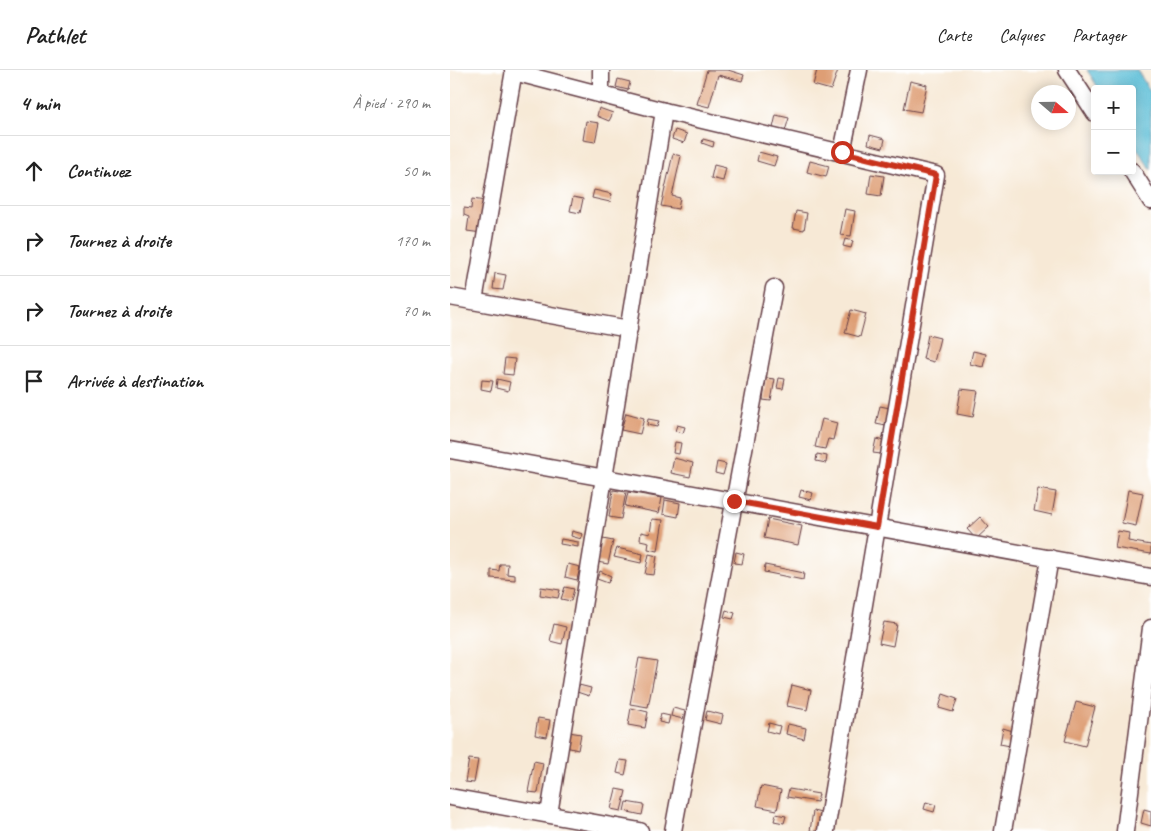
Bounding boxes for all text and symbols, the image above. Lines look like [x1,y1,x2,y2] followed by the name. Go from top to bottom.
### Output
[25,20,85,50] text: Pathlet
[937,24,971,46] text: Carte
[999,24,1044,46] text: Calques
[1072,24,1126,46] text: Partager
[1031,85,1076,130] north arrow
[1091,85,1136,175] map controls
[1091,85,1136,130] button: +
[20,90,60,116] text: 4 min
[352,93,430,113] text: À pied · 290 m
[1091,130,1136,175] button: −
[831,141,854,164] route start
[20,157,48,185] icon: ahead
[67,159,130,183] text: Continuez
[403,161,430,181] text: 50 m
[20,227,48,255] icon: right
[67,229,171,253] text: Tournez à droite
[396,231,430,251] text: 170 m
[20,297,48,325] icon: right
[67,299,171,323] text: Tournez à droite
[403,301,430,321] text: 70 m
[20,367,48,395] icon: arrive
[67,369,203,393] text: Arrivée à destination
[723,490,746,513] route end

